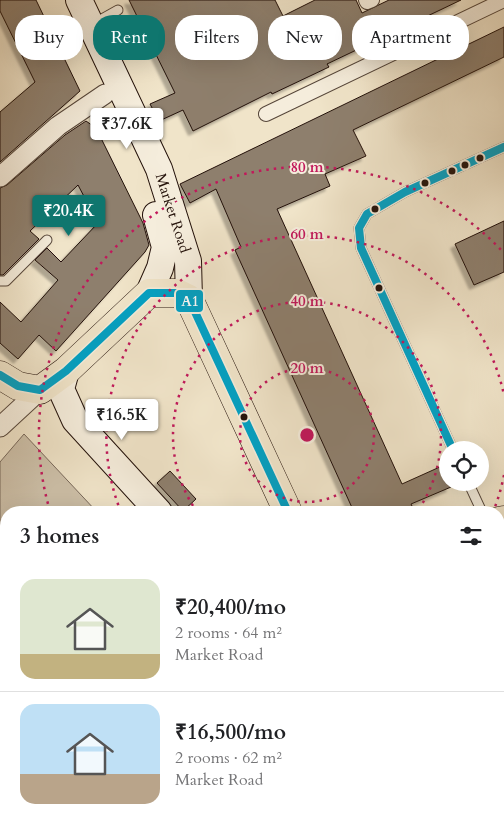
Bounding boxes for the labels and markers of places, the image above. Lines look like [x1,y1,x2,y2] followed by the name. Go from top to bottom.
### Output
[86,108,168,150] pin: ₹37.6K
[475,153,485,163] unlabelled marker
[460,160,470,170] unlabelled marker
[447,166,457,176] unlabelled marker
[420,178,430,188] unlabelled marker
[28,194,110,237] pin: ₹20.4K
[370,204,380,214] unlabelled marker
[374,283,384,293] unlabelled marker
[81,398,163,441] pin: ₹16.5K
[239,412,249,422] unlabelled marker
[298,426,316,444] centre of rings

